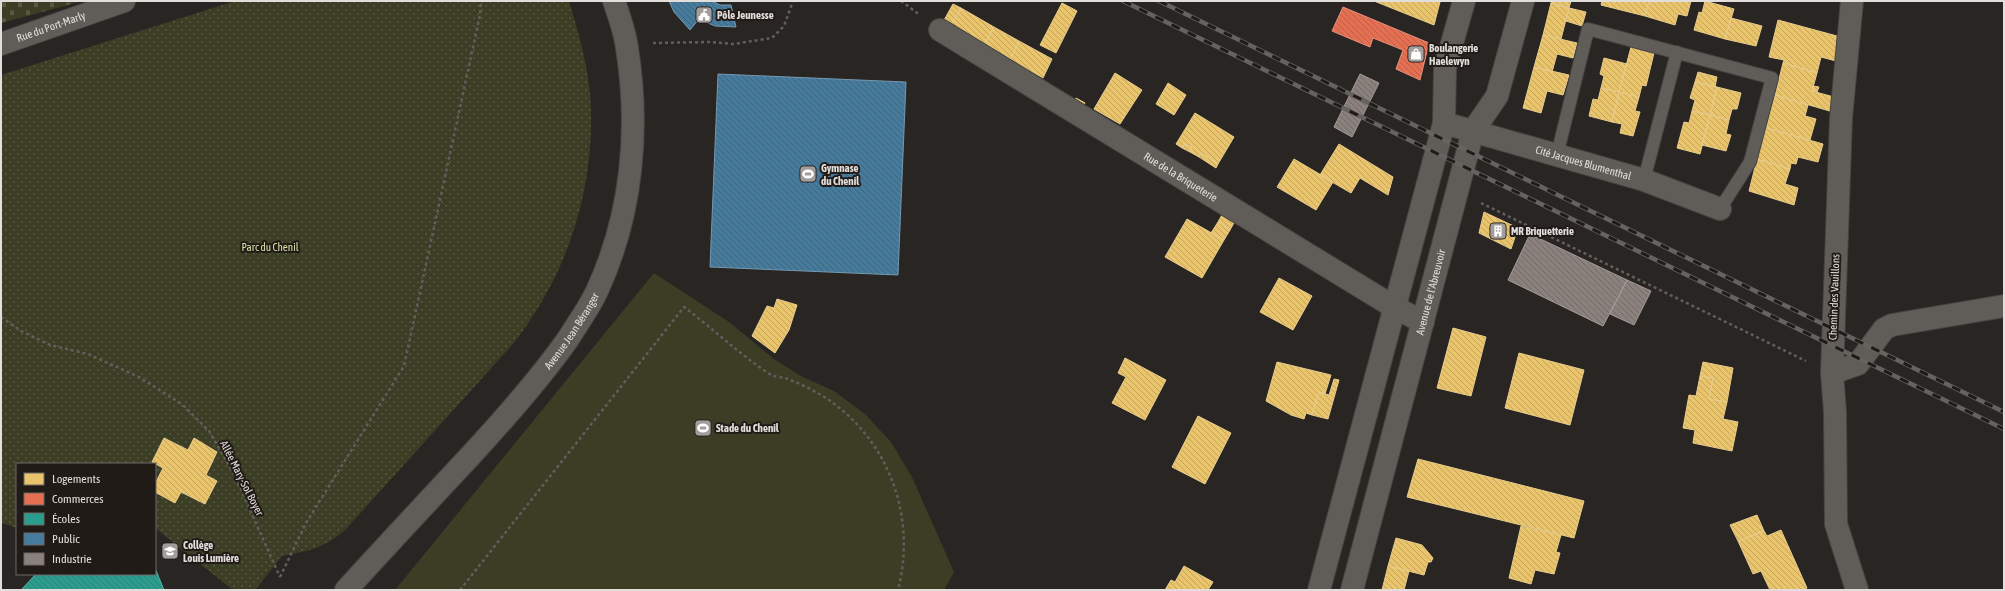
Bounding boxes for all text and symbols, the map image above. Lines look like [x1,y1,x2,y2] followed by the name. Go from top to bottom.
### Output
[694,5,714,25] public building icon: Pôle Jeunesse
[15,9,87,44] street label: Rue du Port-Marly
[717,9,774,21] place label: Pôle Jeunesse
[1429,42,1478,67] place label: Boulangerie Haelewyn
[1406,44,1426,64] shop icon: Boulangerie Haelewyn
[1534,143,1633,182] street label: Cité Jacques Blumenthal
[1142,150,1220,204] street label: Rue de la Briqueterie
[821,162,860,187] place label: Gymnase du Chenil
[798,164,818,184] sports icon: Gymnase du Chenil
[1488,221,1508,241] building icon: MR Briquetterie
[1511,225,1574,237] place label: MR Briquetterie
[241,241,299,253] park label: Parc du Chenil
[1413,247,1448,336] street label: Avenue de l'Abreuvoir
[1826,254,1842,340] street label: Chemin des Vauillons
[542,290,601,371] street label: Avenue Jean Béranger
[693,418,713,438] sports icon: Stade du Chenil
[716,422,780,434] place label: Stade du Chenil
[218,438,266,518] street label: Allée Mary-Sol Boyer
[16,463,156,575] legend
[52,472,100,486] text: Logements
[52,492,103,506] text: Commerces
[52,512,80,526] text: Écoles
[52,532,80,546] text: Public
[183,539,239,564] place label: Collège Louis Lumière
[160,541,180,561] school or university icon: Collège Louis Lumière
[52,552,92,566] text: Industrie

